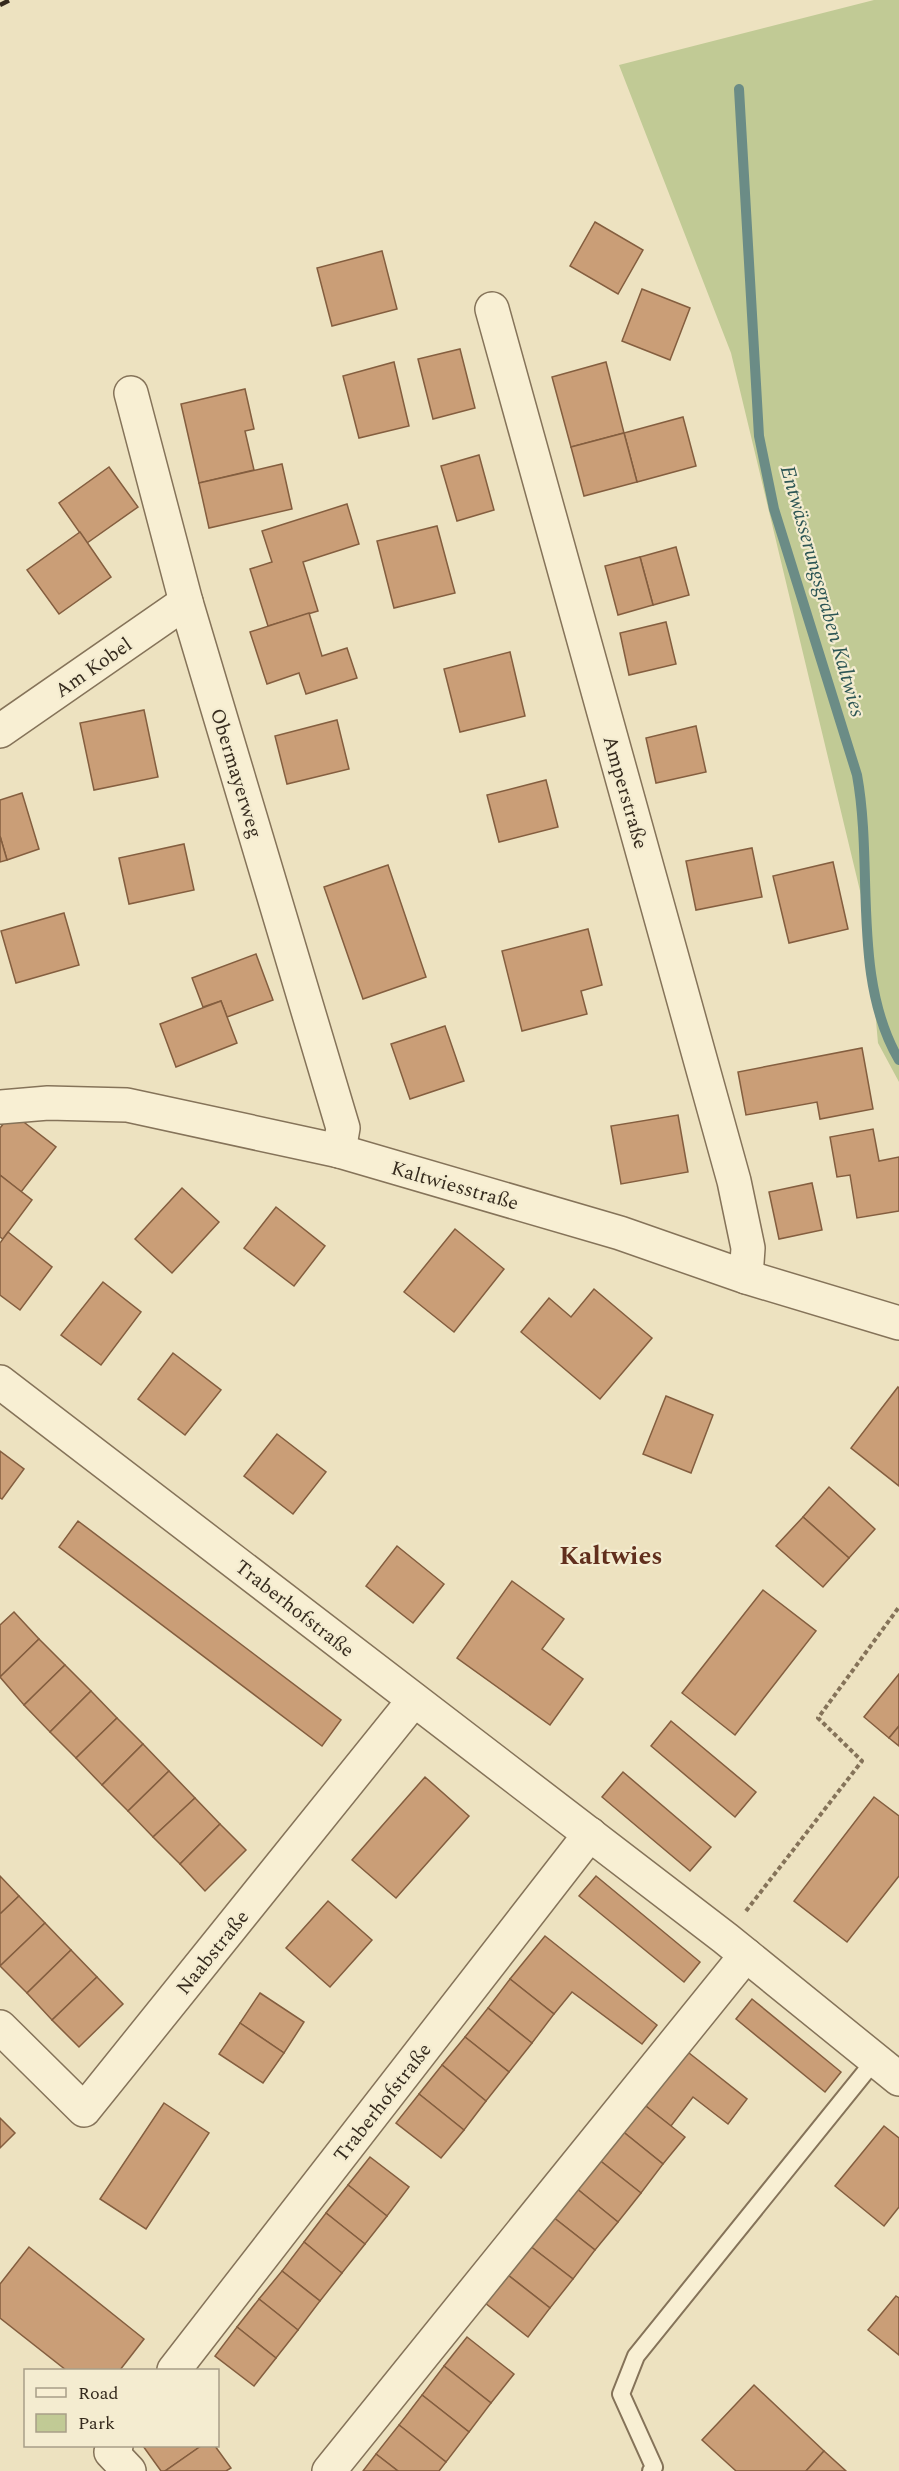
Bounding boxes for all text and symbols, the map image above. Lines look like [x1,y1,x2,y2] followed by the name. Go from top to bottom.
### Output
[771,462,873,721] water label: Entwässerungsgraben Kaltwies
[49,630,139,706] street label: Am Kobel
[202,704,270,842] street label: Obermayerweg
[595,732,656,852] street label: Amperstraße
[387,1153,522,1218] street label: Kaltwiesstraße
[559,1536,663,1576] district label: Kaltwies
[228,1553,360,1665] street label: Traberhofstraße
[169,1904,256,2002] street label: Naabstraße
[327,2037,439,2169] street label: Traberhofstraße
[24,2369,219,2447] legend
[78,2380,119,2407] text: Road
[78,2410,115,2437] text: Park

